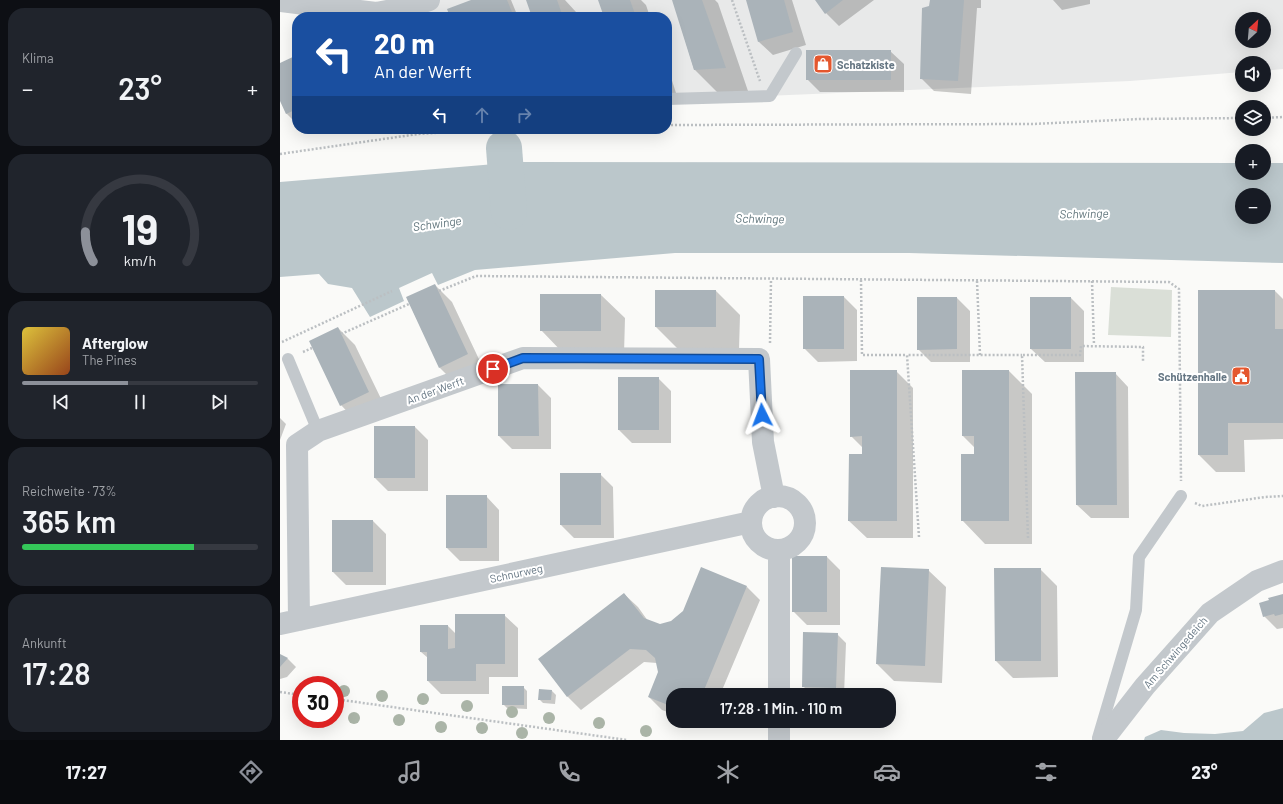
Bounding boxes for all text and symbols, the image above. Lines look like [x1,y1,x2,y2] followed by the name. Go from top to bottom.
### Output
[1235,12,1271,48] north arrow
[1235,12,1271,224] map controls
[374,26,435,60] text: 20 m
[308,28,360,80] icon: left
[22,50,54,66] text: Klima
[812,53,834,75] shop icon: Schatzkiste
[1235,56,1271,92] button: sound
[837,58,895,71] place label: Schatzkiste
[374,60,472,82] text: An der Werft
[118,70,162,106] text: 23°
[22,75,33,101] text: −
[247,75,258,101] text: +
[1235,100,1271,136] button: layers
[429,104,451,126] icon: left
[471,104,493,126] icon: ahead
[513,104,535,126] icon: right
[1235,144,1271,180] button: +
[1235,188,1271,224] button: −
[122,202,158,252] text: 19
[1059,206,1109,220] water label: Schwinge
[735,211,785,225] water label: Schwinge
[412,213,462,233] water label: Schwinge
[124,251,156,268] text: km/h
[82,334,148,352] text: Afterglow
[82,352,137,368] text: The Pines
[476,352,510,386] pin
[482,358,504,380] icon: arrive
[1230,365,1252,387] public building icon: Schützenhalle
[1158,370,1227,383] place label: Schützenhalle
[405,374,465,406] street label: An der Werft
[50,391,72,413] icon: previous
[129,391,151,413] icon: pause
[208,391,230,413] icon: next
[741,394,783,436] position arrow
[22,483,116,499] text: Reichweite · 73%
[22,503,116,539] text: 365 km
[488,561,544,585] street label: Schnurweg
[1140,613,1210,690] street label: Am Schwingedeich
[22,635,67,651] text: Ankunft
[22,655,90,691] text: 17:28
[292,676,344,728] speed limit sign: 30
[720,699,842,717] text: 17:28 · 1 Min. · 110 m
[237,758,265,786] icon: directions
[396,758,424,786] icon: music
[555,758,583,786] icon: phone
[714,758,742,786] icon: climate
[873,758,901,786] icon: car
[1032,758,1060,786] icon: filters
[65,761,106,783] text: 17:27
[1191,761,1217,783] text: 23°

